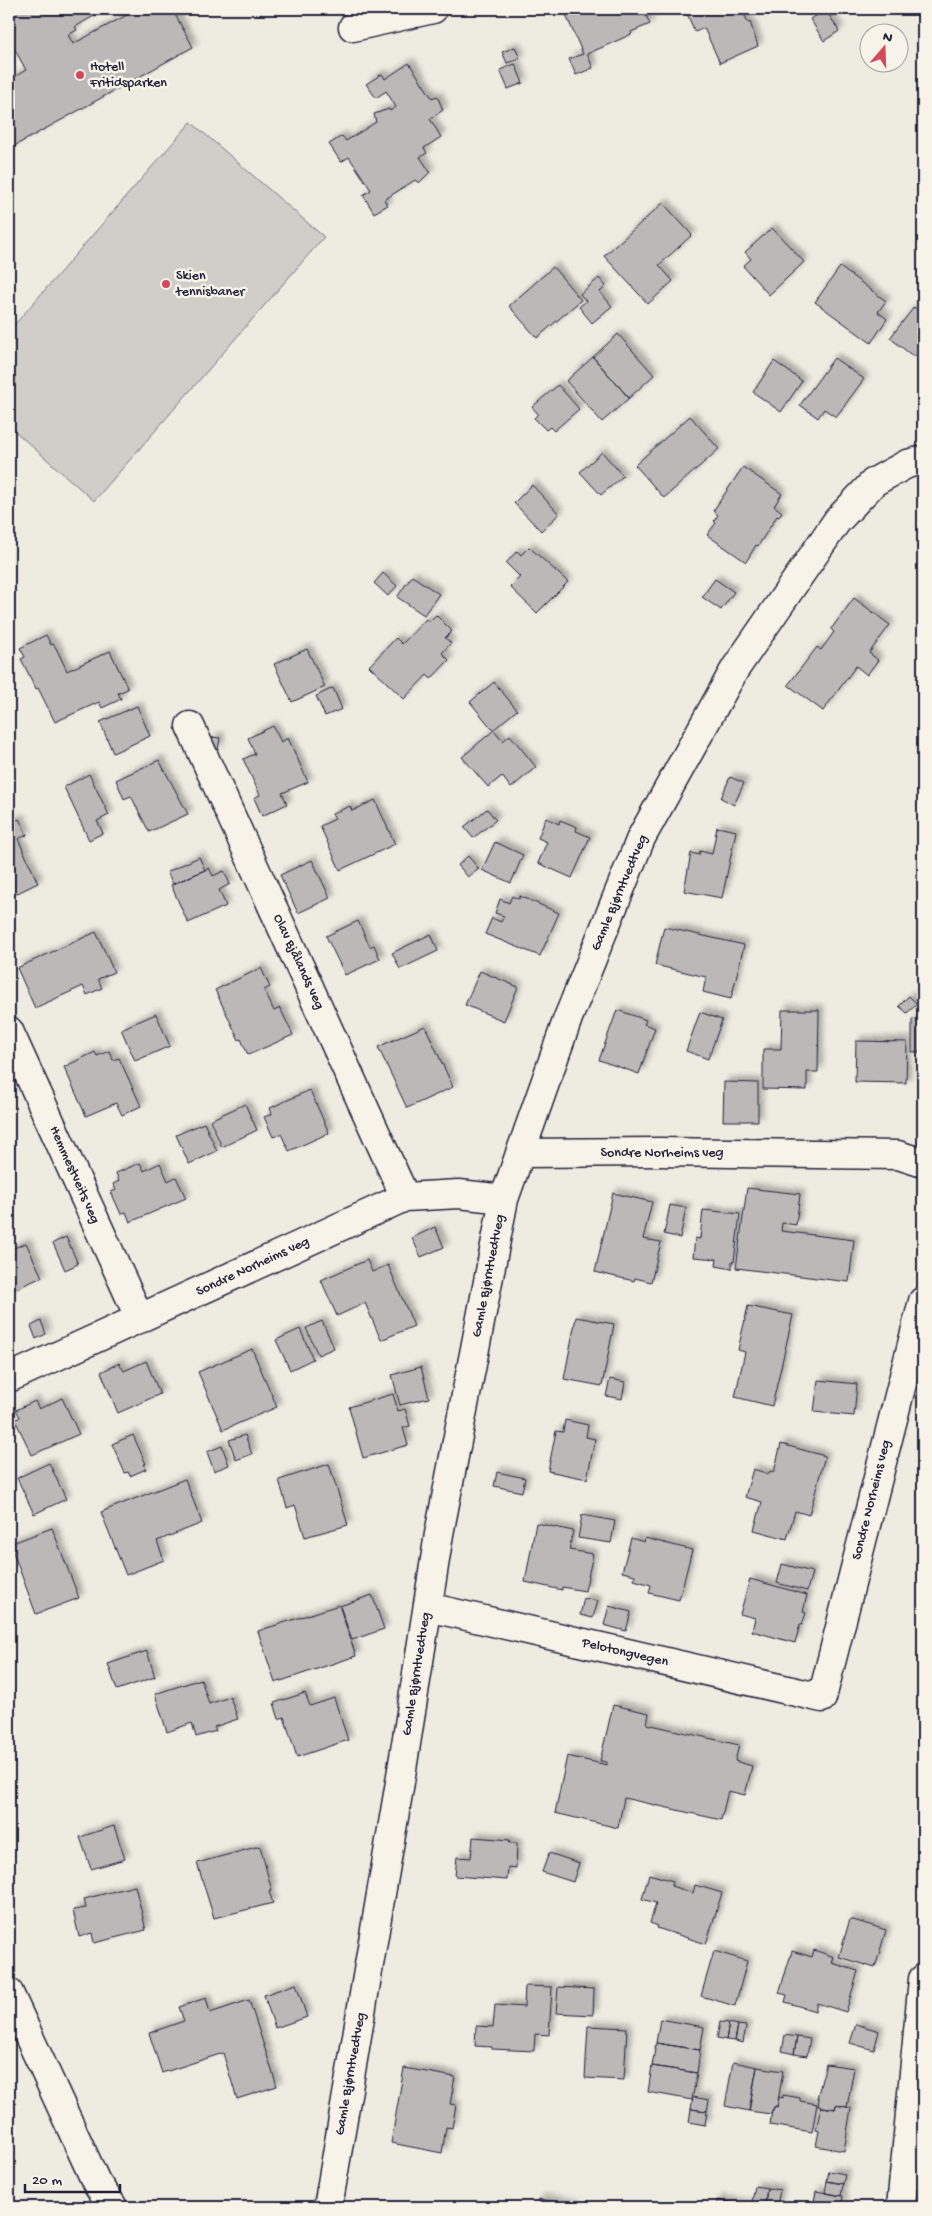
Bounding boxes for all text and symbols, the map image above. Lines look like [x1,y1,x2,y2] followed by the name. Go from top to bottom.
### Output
[860,22,910,72] north arrow
[880,29,895,48] text: N
[89,59,167,92] place label: Hotell Fritidsparken
[74,69,86,81] marker: Hotell Fritidsparken
[175,268,245,301] place label: Skien tennisbaner
[160,278,172,290] marker: Skien tennisbaner
[588,832,652,954] street label: Gamle Bjørntvedtveg
[268,912,328,1012] street label: Olav Bjålands veg
[45,1124,103,1227] street label: Hemmestveits veg
[600,1145,724,1162] street label: Sondre Norheims veg
[469,1213,509,1339] street label: Gamle Bjørntvedtveg
[194,1233,312,1301] street label: Sondre Norheims veg
[849,1438,895,1562] street label: Sondre Norheims veg
[399,1611,435,1737] street label: Gamle Bjørntvedtveg
[579,1635,670,1671] street label: Pelotongvegen
[332,2011,370,2137] street label: Gamle Bjørntvedtveg
[25,2161,120,2193] scale bar
[32,2172,62,2190] text: 20 m

